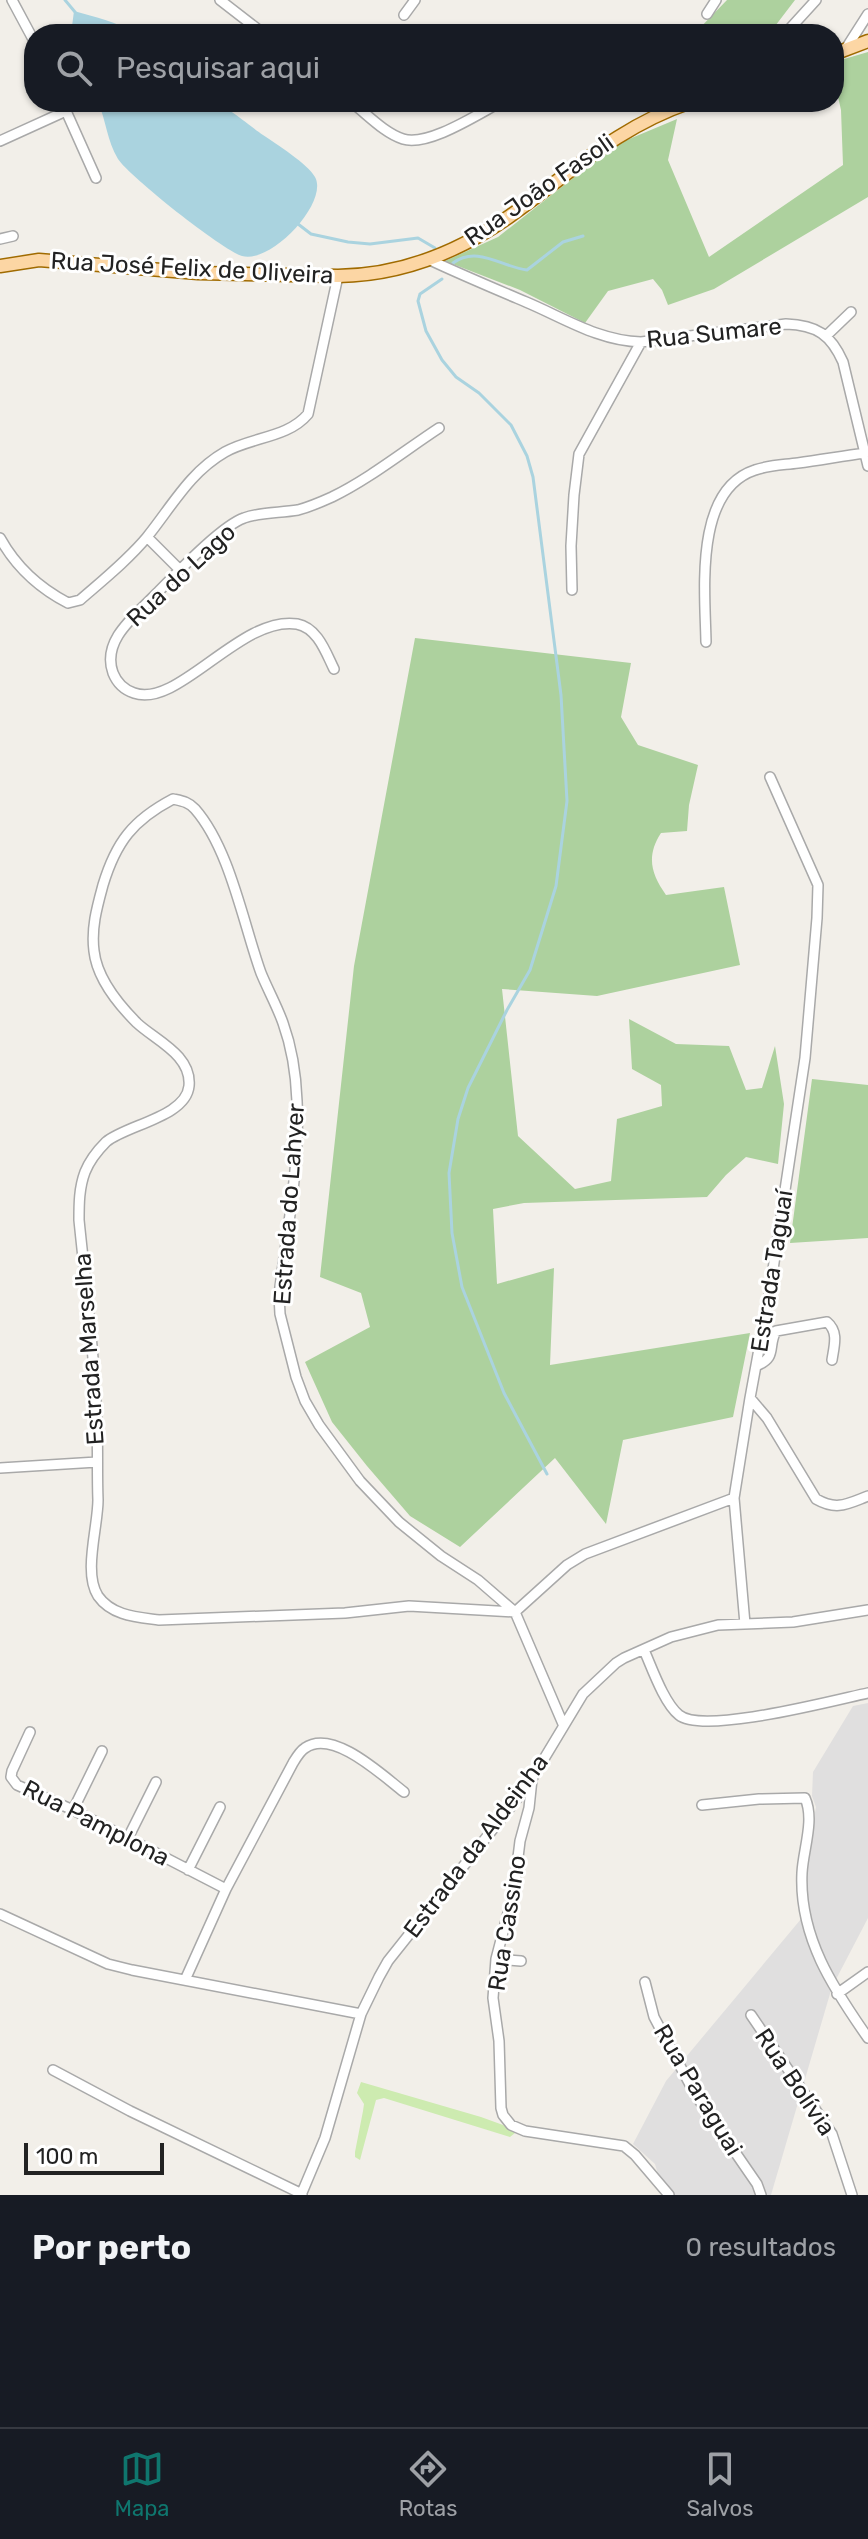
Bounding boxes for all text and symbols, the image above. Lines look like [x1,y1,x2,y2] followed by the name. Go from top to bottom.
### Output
[24,24,844,112] search box
[52,46,96,90] icon: search
[116,50,320,86] text: Pesquisar aqui
[459,128,619,252] street label: Rua João Fasoli
[50,247,334,289] street label: Rua José Felix de Oliveira
[645,312,783,354] street label: Rua Sumare
[121,518,241,632] street label: Rua do Lago
[268,1102,310,1306] street label: Estrada do Lahyer
[745,1187,799,1354] street label: Estrada Taguaí
[68,1252,110,1446] street label: Estrada Marselha
[398,1749,554,1943] street label: Estrada da Aldeinha
[18,1774,174,1872] street label: Rua Pamplona
[482,1853,532,1993] street label: Rua Cassino
[648,2019,748,2161] street label: Rua Paraguai
[749,2023,841,2141] street label: Rua Bolívia
[24,2139,164,2175] scale bar
[36,2143,98,2170] text: 100 m
[32,2227,191,2268] text: Por perto
[686,2232,836,2263] text: 0 resultados
[115,2447,169,2522] tab: Mapa
[399,2447,457,2522] tab: Rotas
[687,2447,753,2522] tab: Salvos

